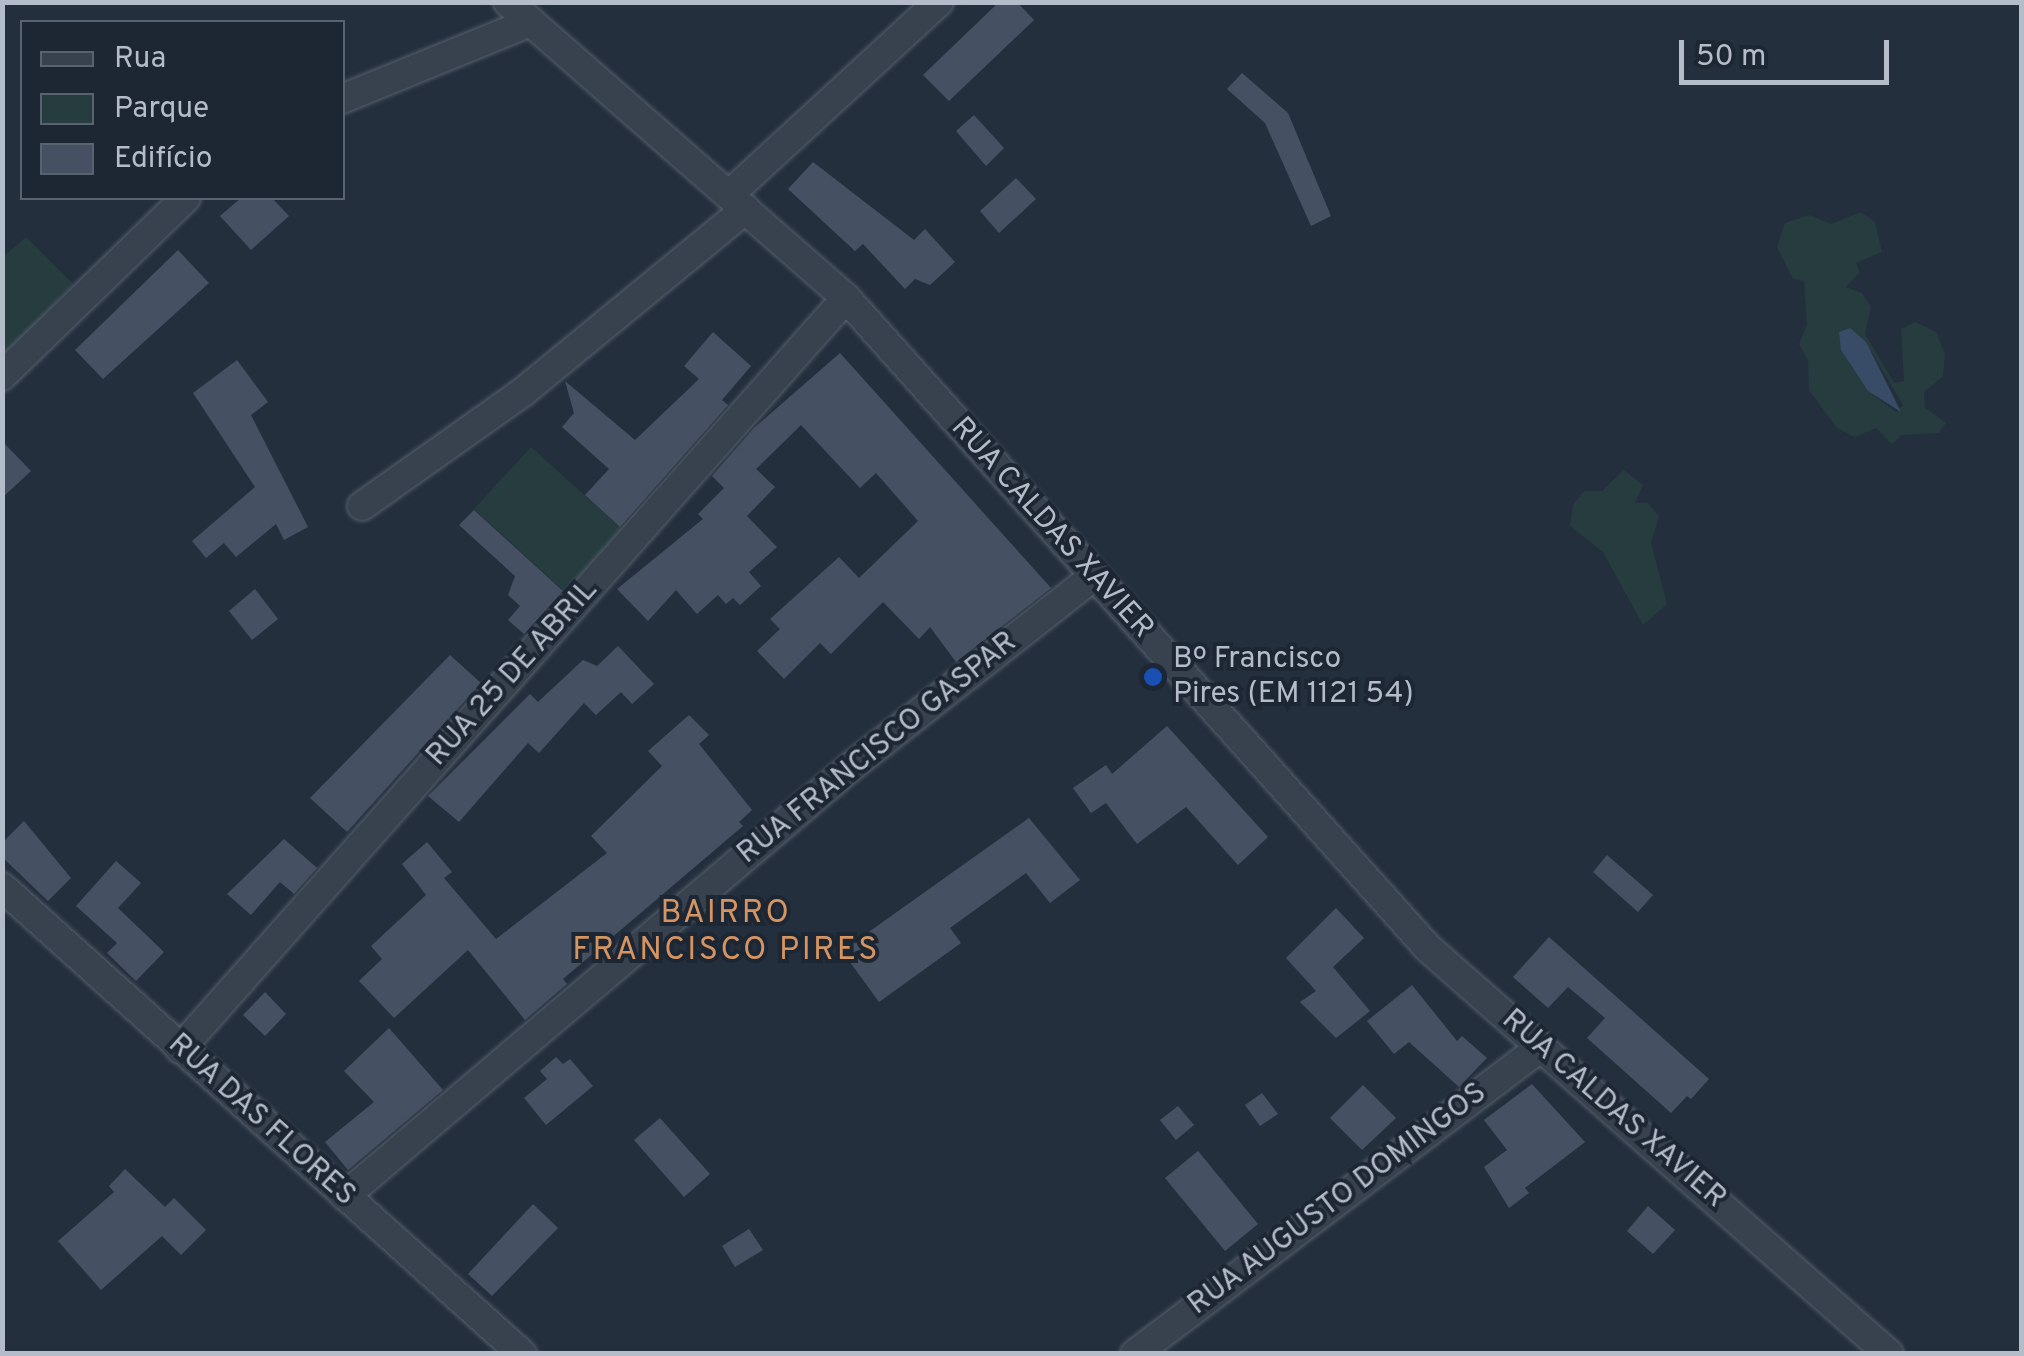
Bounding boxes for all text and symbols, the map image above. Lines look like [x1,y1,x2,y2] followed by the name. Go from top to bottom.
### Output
[20,20,345,200] legend
[1684,20,1894,82] scale bar
[1696,39,1766,76] text: 50 m
[114,41,166,78] text: Rua
[114,91,209,128] text: Parque
[114,141,212,178] text: Edifício
[942,410,1160,648] street label: RUA CALDAS XAVIER
[419,573,607,775] street label: RUA 25 DE ABRIL
[731,625,1025,873] street label: RUA FRANCISCO GASPAR
[1173,642,1414,712] place label: Bº Francisco Pires (EM 1121 54)
[1142,666,1164,688] marker: Bº Francisco Pires (EM 1121 54)
[572,896,880,971] district label: BAIRRO FRANCISCO PIRES
[1493,1002,1733,1218] street label: RUA CALDAS XAVIER
[159,1027,363,1215] street label: RUA DAS FLORES
[1181,1075,1495,1325] street label: RUA AUGUSTO DOMINGOS

